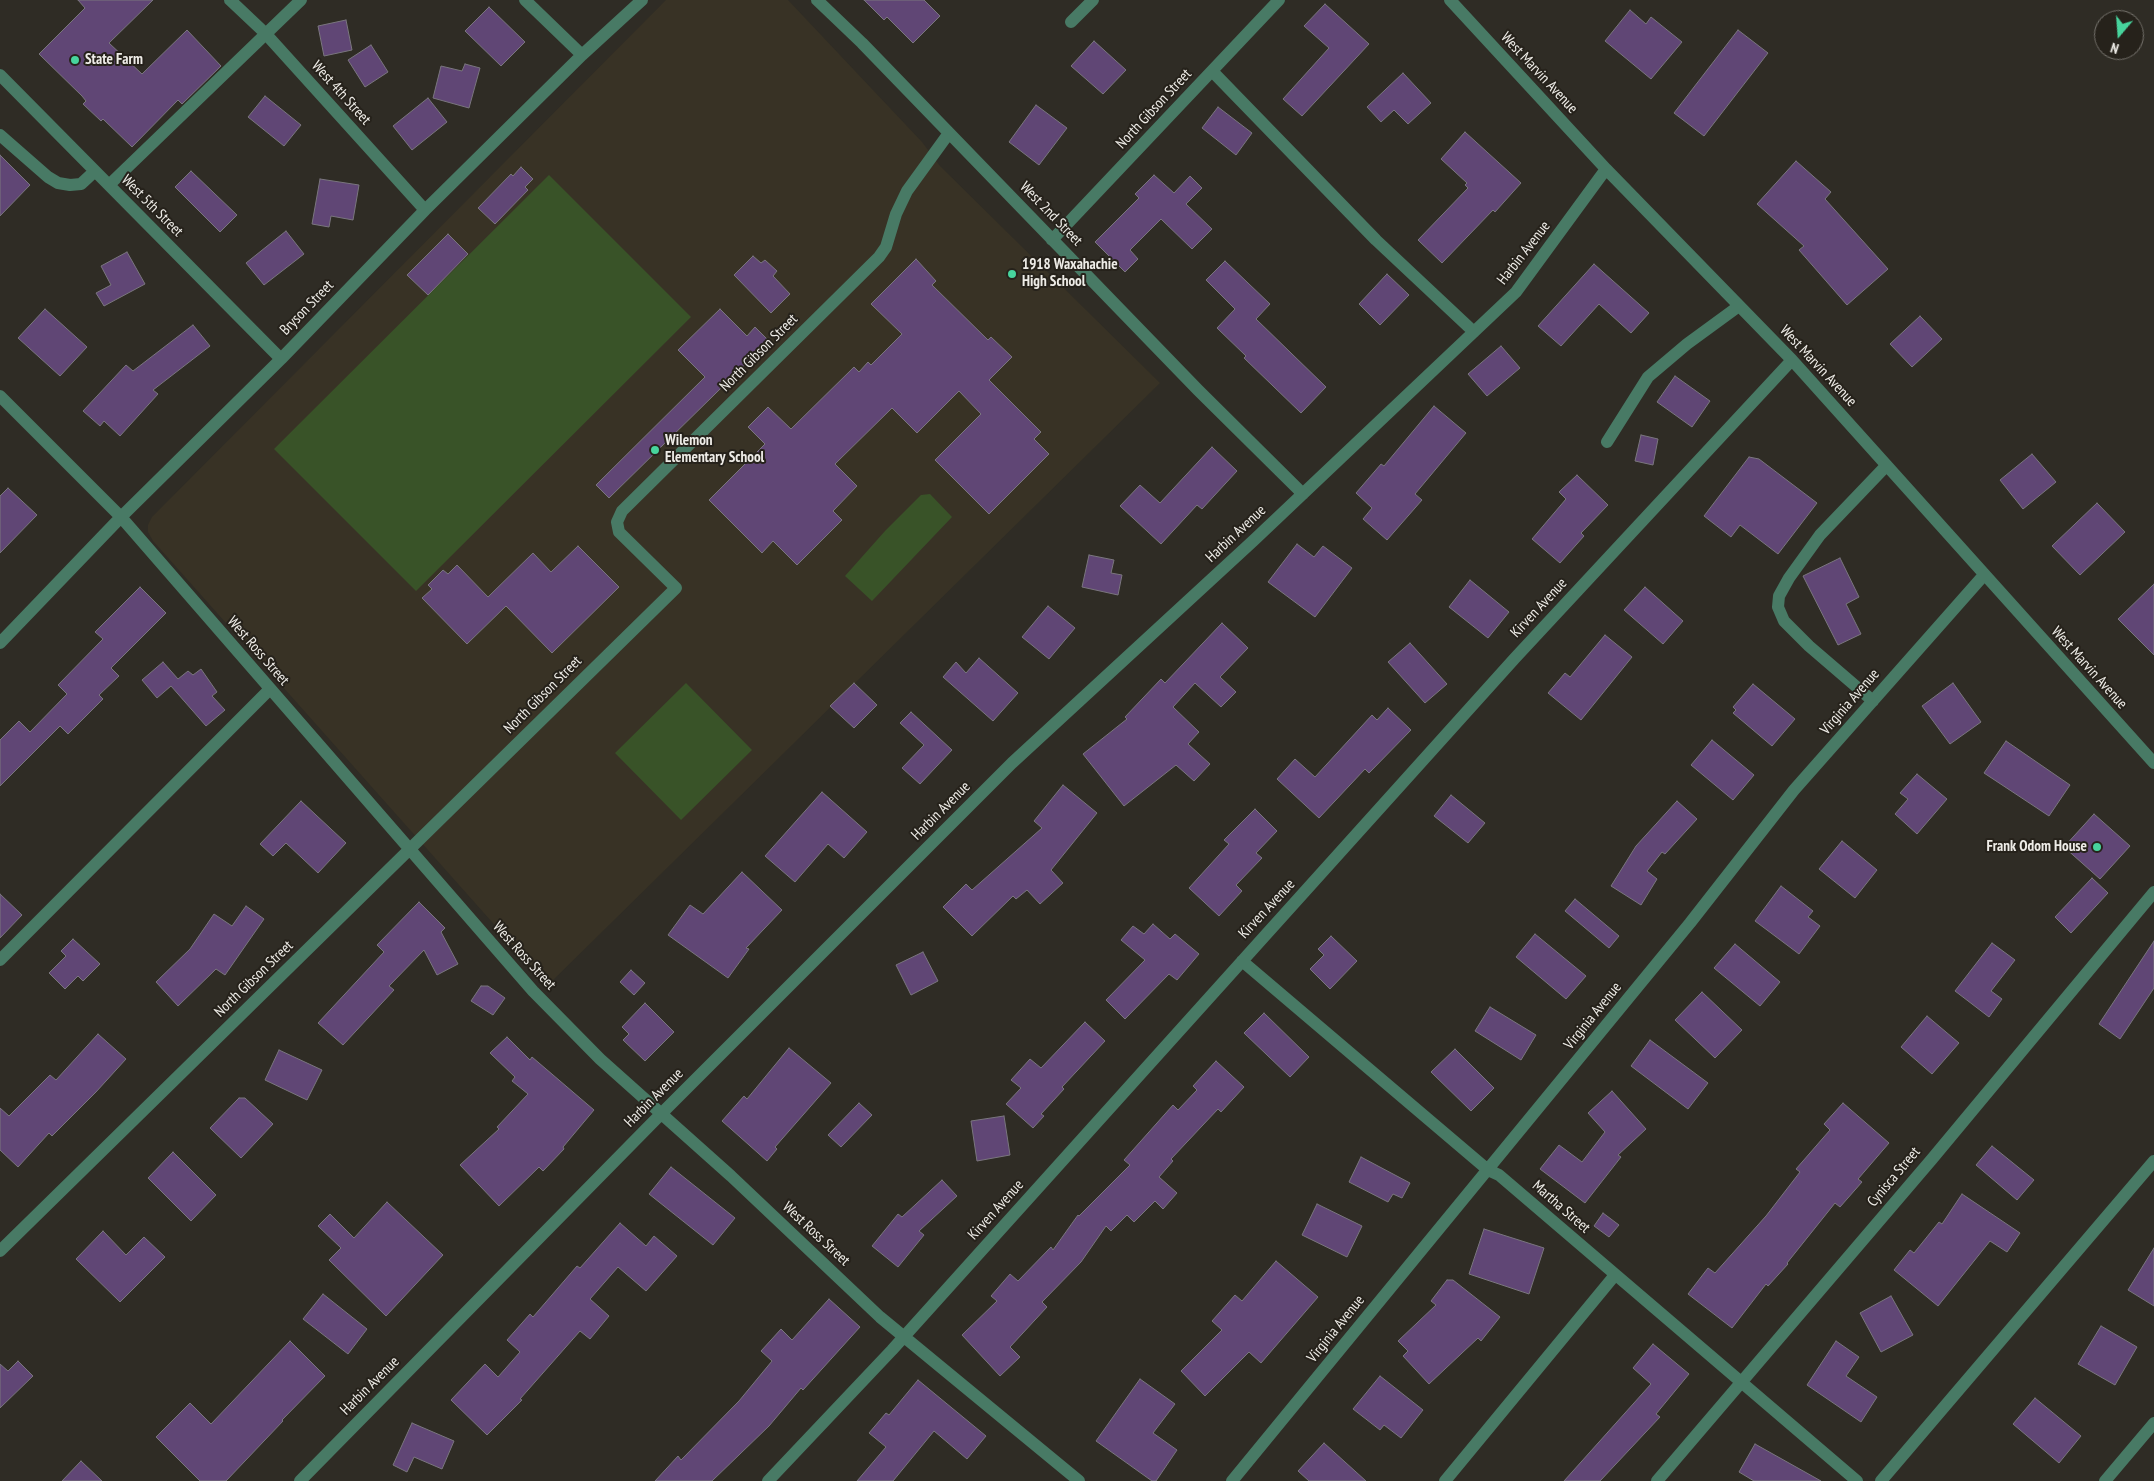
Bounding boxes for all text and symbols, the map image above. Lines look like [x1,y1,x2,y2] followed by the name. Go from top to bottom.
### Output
[2094,10,2144,60] north arrow
[1497,29,1581,117] street label: West Marvin Avenue
[2108,39,2121,58] text: N
[85,51,143,69] place label: State Farm
[69,54,81,66] marker: State Farm
[308,57,374,129] street label: West 4th Street
[1112,65,1196,153] street label: North Gibson Street
[117,171,187,241] street label: West 5th Street
[1016,178,1086,250] street label: West 2nd Street
[1494,218,1554,288] street label: Harbin Avenue
[1022,256,1118,291] place label: 1918 Waxahachie High School
[1006,268,1018,280] marker: 1918 Waxahachie High School
[276,277,338,339] street label: Bryson Street
[716,310,802,396] street label: North Gibson Street
[1776,322,1860,410] street label: West Marvin Avenue
[665,432,764,467] place label: Wilemon Elementary School
[649,444,661,456] marker: Wilemon Elementary School
[1202,502,1270,566] street label: Harbin Avenue
[1507,575,1571,641] street label: Kirven Avenue
[223,613,293,689] street label: West Ross Street
[2047,623,2131,713] street label: West Marvin Avenue
[500,652,586,738] street label: North Gibson Street
[1817,666,1883,738] street label: Virginia Avenue
[908,778,974,844] street label: Harbin Avenue
[1986,838,2087,856] place label: Frank Odom House
[2091,841,2103,853] marker: Frank Odom House
[1235,876,1299,942] street label: Kirven Avenue
[489,918,559,994] street label: West Ross Street
[211,937,297,1021] street label: North Gibson Street
[1561,979,1625,1053] street label: Virginia Avenue
[621,1065,687,1131] street label: Harbin Avenue
[1864,1143,1924,1211] street label: Cynisca Street
[964,1176,1028,1244] street label: Kirven Avenue
[1528,1177,1594,1237] street label: Martha Street
[779,1198,853,1270] street label: West Ross Street
[1304,1292,1368,1366] street label: Virginia Avenue
[337,1353,403,1419] street label: Harbin Avenue

